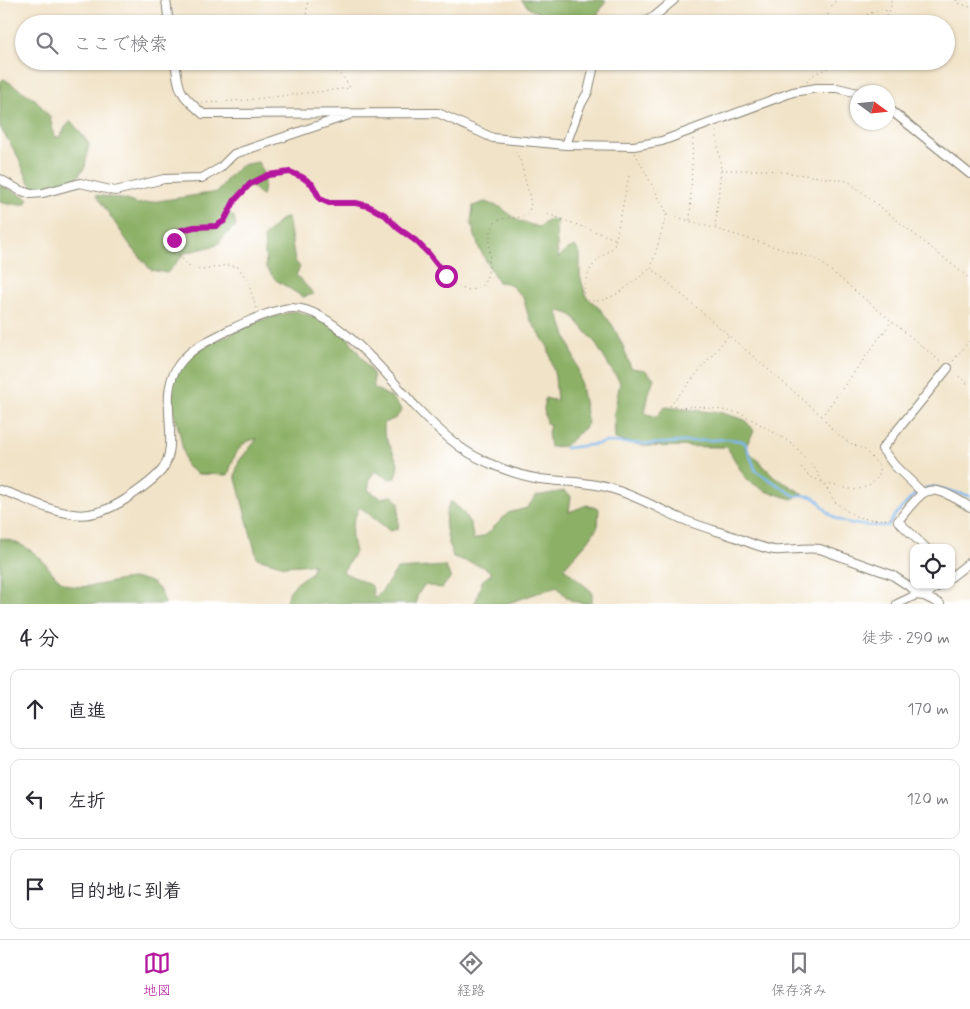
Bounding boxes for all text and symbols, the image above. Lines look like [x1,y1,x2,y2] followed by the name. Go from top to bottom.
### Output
[15,15,955,70] search box
[33,29,61,57] icon: search
[73,32,168,57] text: ここで検索
[850,85,895,130] north arrow
[163,229,186,252] route end
[435,265,458,288] route start
[910,544,955,589] map controls
[910,544,955,589] button: locate
[20,625,59,653] text: 4 分
[862,628,950,649] text: 徒歩 · 290 m
[21,695,49,723] icon: ahead
[68,699,106,724] text: 直進
[907,699,949,720] text: 170 m
[21,785,49,813] icon: left
[68,789,106,814] text: 左折
[907,789,949,810] text: 120 m
[21,875,49,903] icon: arrive
[68,879,182,904] text: 目的地に到着
[143,949,171,1000] tab: 地図
[457,949,485,1000] tab: 経路
[771,949,827,1000] tab: 保存済み

